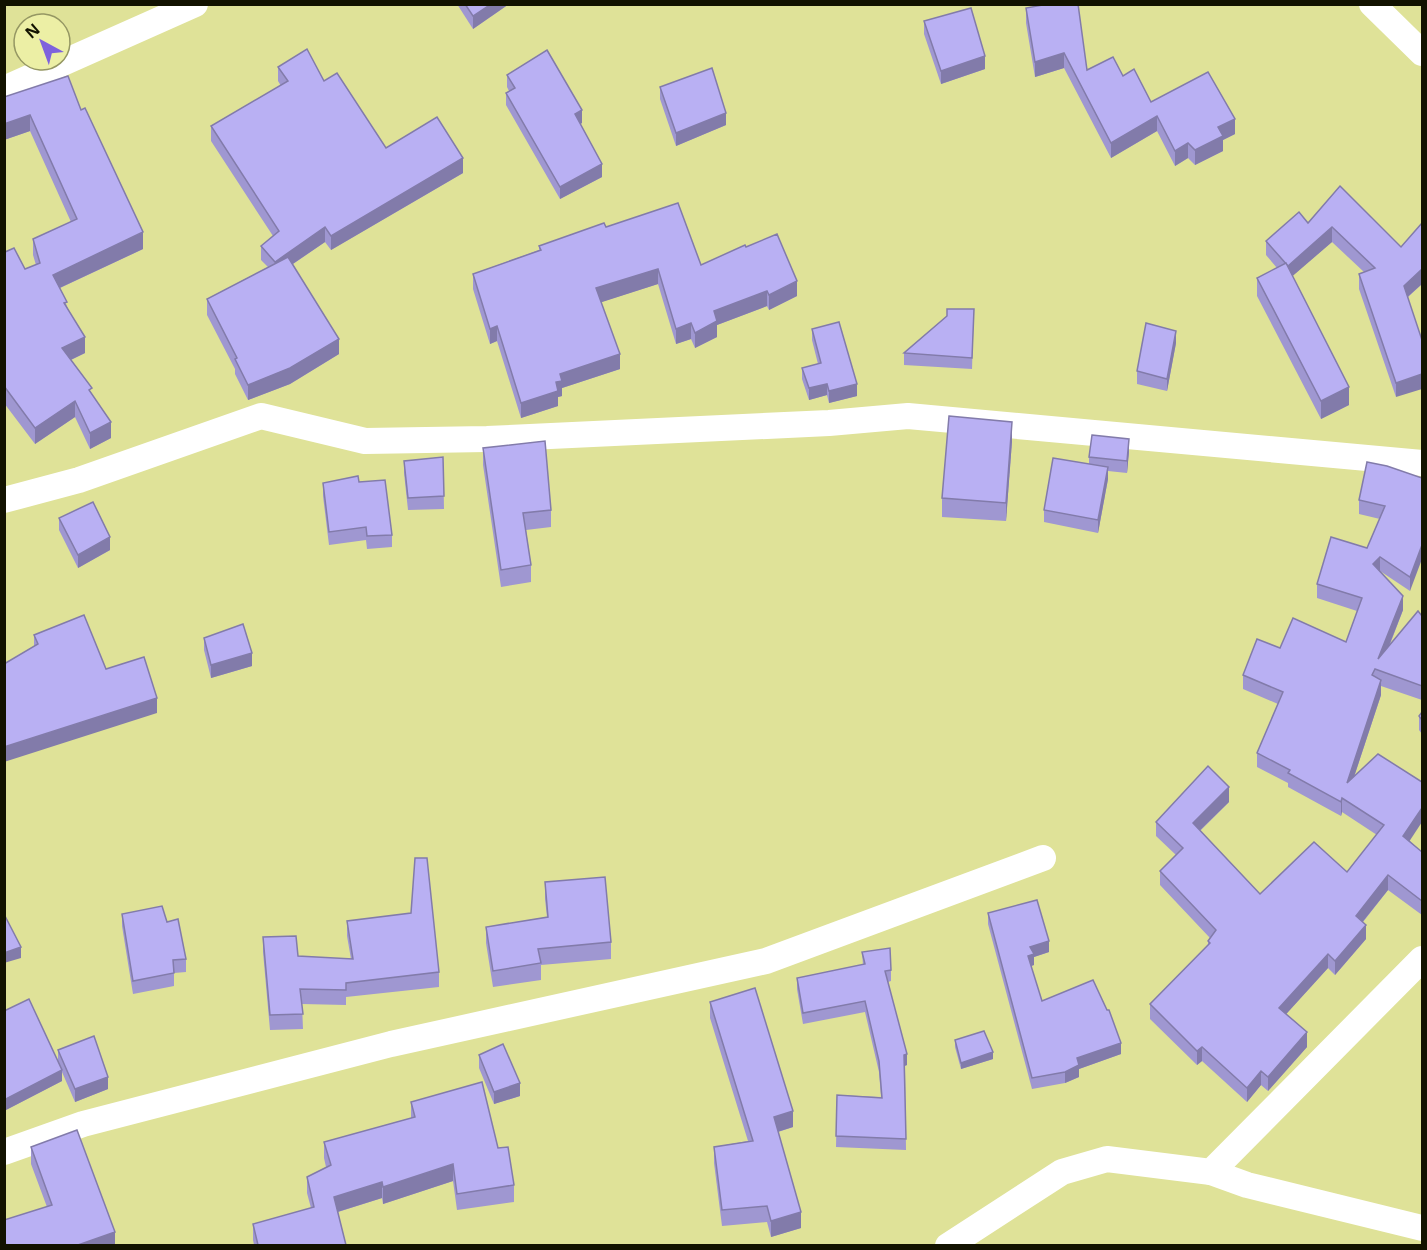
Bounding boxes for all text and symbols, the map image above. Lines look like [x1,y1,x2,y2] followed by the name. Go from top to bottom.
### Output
[12,12,72,72] north arrow
[20,18,44,43] text: N

